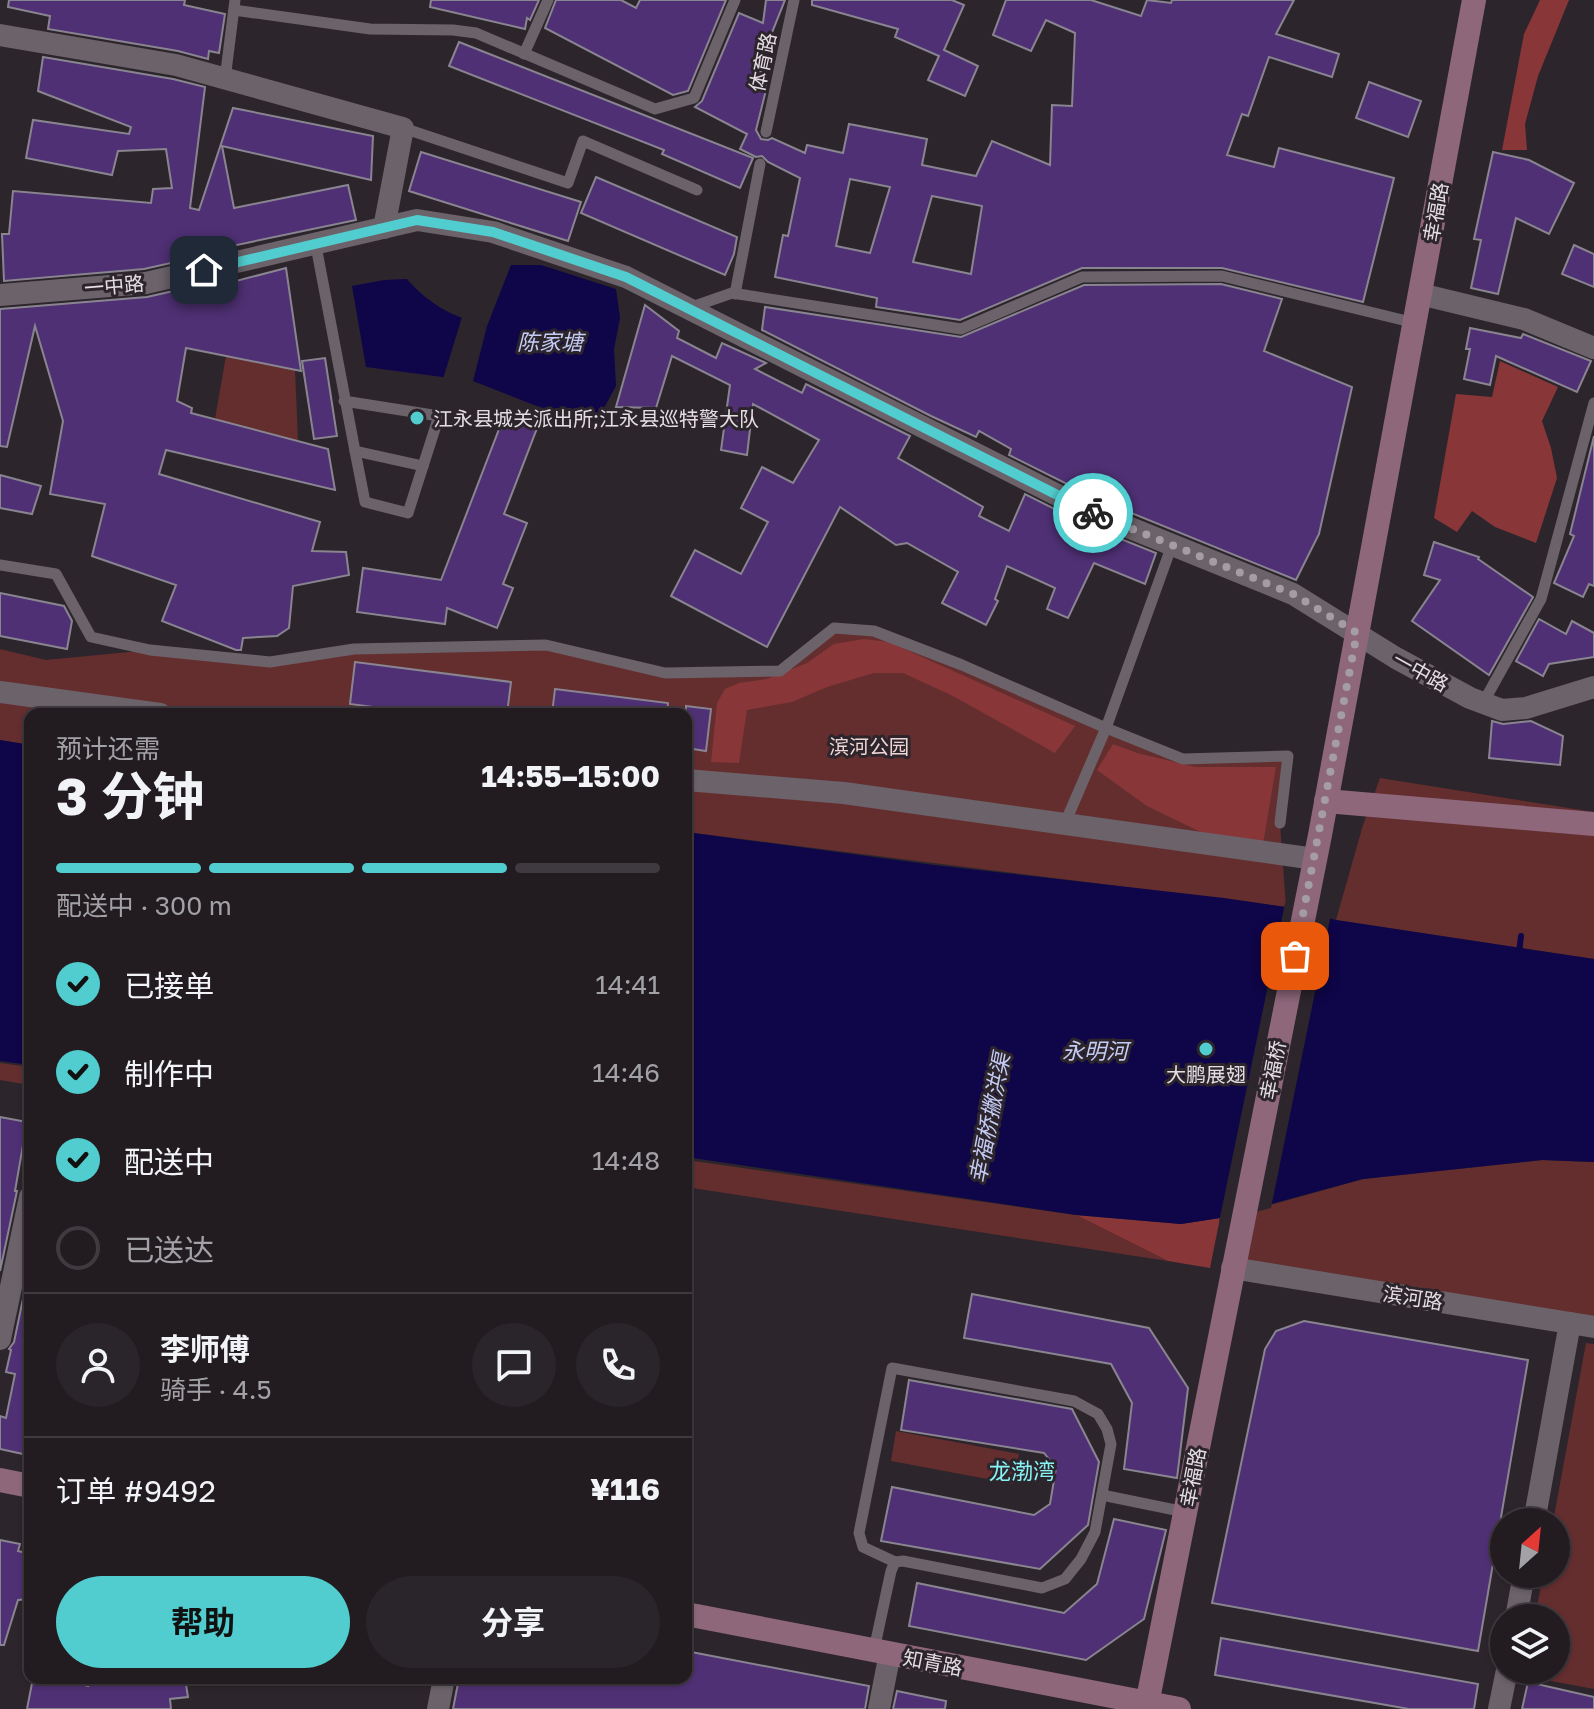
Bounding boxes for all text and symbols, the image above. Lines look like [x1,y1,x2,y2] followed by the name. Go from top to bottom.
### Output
[744,30,780,94] street label: 体育路
[1418,180,1452,244] street label: 幸福路
[170,236,238,304] pin
[182,248,226,292] icon: home
[83,270,145,300] street label: 一中路
[517,328,587,355] water label: 陈家塘
[433,406,759,430] place label: 江永县城关派出所;江永县巡特警大队
[408,409,426,427] marker: 江永县城关派出所;江永县巡特警大队
[1053,473,1133,553] courier
[1071,491,1115,535] icon: bike
[1389,646,1453,696] street label: 一中路
[56,733,160,764] text: 预计还需
[829,734,909,758] park label: 滨河公园
[481,758,660,794] text: 14:55–15:00
[56,764,205,826] text: 3 分钟
[56,890,232,921] text: 配送中 · 300 m
[1261,922,1329,990] pin
[1273,934,1317,978] icon: bag
[56,962,100,1006] icon: check
[124,968,214,1004] text: 已接单
[595,969,660,1000] text: 14:41
[1062,1037,1132,1064] water label: 永明河
[1254,1038,1290,1102] street label: 幸福桥
[1197,1040,1215,1058] marker: 大鹏展翅
[963,1048,1015,1185] water label: 幸福桥撇洪渠
[56,1050,100,1094] icon: check
[124,1056,214,1092] text: 制作中
[592,1057,660,1088] text: 14:46
[1166,1062,1246,1086] place label: 大鹏展翅
[56,1138,100,1182] icon: check
[124,1144,214,1180] text: 配送中
[592,1145,660,1176] text: 14:48
[124,1232,214,1268] text: 已送达
[1381,1280,1445,1314] street label: 滨河路
[56,1323,140,1407] button: person
[472,1323,556,1407] button: chat
[576,1323,660,1407] button: phone
[160,1331,250,1367] text: 李师傅
[160,1374,272,1405] text: 骑手 · 4.5
[1174,1445,1210,1509] street label: 幸福路
[989,1457,1055,1484] district label: 龙渤湾
[590,1471,660,1507] text: ¥116
[56,1473,216,1509] text: 订单 #9492
[1490,1508,1570,1588] north arrow
[1490,1508,1570,1684] map controls
[56,1576,350,1668] button: 帮助
[366,1576,660,1668] button: 分享
[1490,1604,1570,1684] button: layers
[901,1644,965,1680] street label: 知青路

